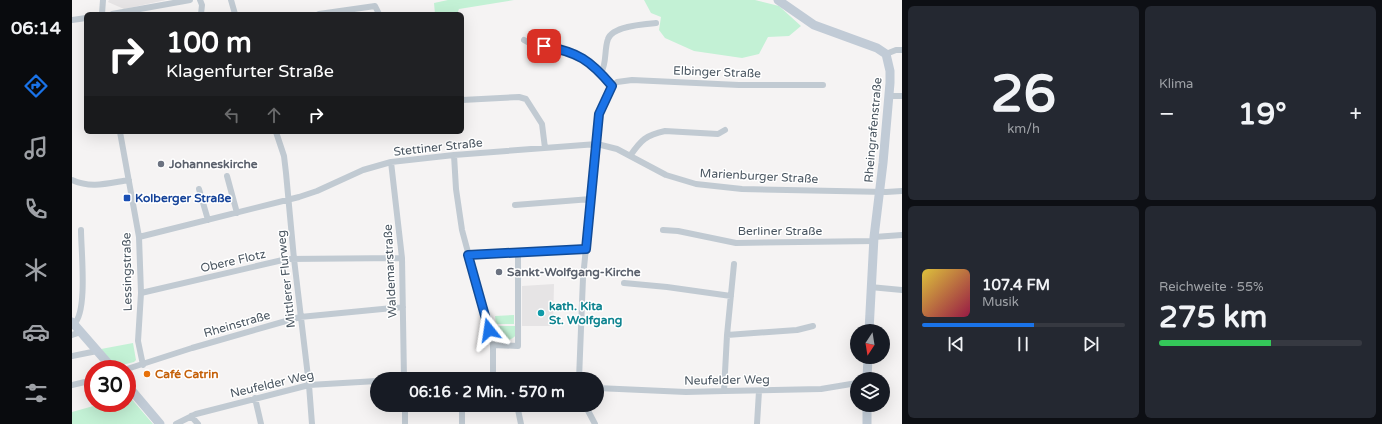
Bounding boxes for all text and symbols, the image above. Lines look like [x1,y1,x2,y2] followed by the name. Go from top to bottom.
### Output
[11,17,61,39] text: 06:14
[166,26,252,60] text: 100 m
[100,28,152,80] icon: right
[527,29,561,63] pin
[533,35,555,57] icon: arrive
[166,60,334,82] text: Klagenfurter Straße
[673,63,761,81] street label: Elbinger Straße
[991,63,1056,126] text: 26
[22,72,50,100] icon: directions
[1159,76,1193,92] text: Klima
[861,77,885,183] street label: Rheingrafenstraße
[1238,96,1287,133] text: 19°
[1159,101,1175,127] text: −
[1350,101,1362,127] text: +
[221,104,243,126] icon: left
[263,104,285,126] icon: ahead
[305,104,327,126] icon: right
[1007,121,1040,137] text: km/h
[22,134,50,162] icon: music
[393,135,483,159] street label: Stettiner Straße
[168,157,258,171] place label: Johanneskirche
[156,159,166,169] marker: Johanneskirche
[699,166,819,186] street label: Marienburger Straße
[135,191,232,206] place label: Kolberger Straße
[122,193,132,203] marker: Kolberger Straße
[22,195,50,223] icon: phone
[381,224,399,318] street label: Waldemarstraße
[738,224,822,238] street label: Berliner Straße
[274,229,298,329] street label: Mittlerer Flurweg
[119,232,135,312] street label: Lessingstraße
[199,247,267,275] street label: Obere Flotz
[22,256,50,284] icon: climate
[507,265,641,280] place label: Sankt-Wolfgang-Kirche
[494,267,504,277] marker: Sankt-Wolfgang-Kirche
[982,276,1050,294] text: 107.4 FM
[1159,279,1264,295] text: Reichweite · 55%
[982,294,1019,310] text: Musik
[549,299,622,328] place label: kath. Kita St. Wolfgang
[1159,299,1267,336] text: 275 km
[202,308,272,340] street label: Rheinstraße
[536,308,546,318] marker: kath. Kita St. Wolfgang
[468,309,510,351] position arrow
[22,318,50,346] icon: car
[850,324,890,364] north arrow
[850,324,890,412] map controls
[945,333,967,355] icon: previous
[1012,333,1034,355] icon: pause
[1080,333,1102,355] icon: next
[84,360,136,412] speed limit sign: 30
[155,367,219,381] place label: Café Catrin
[229,368,315,400] street label: Neufelder Weg
[142,369,152,379] marker: Café Catrin
[684,372,770,388] street label: Neufelder Weg
[850,372,890,412] button: layers
[22,379,50,407] icon: filters
[409,383,565,401] text: 06:16 · 2 Min. · 570 m

